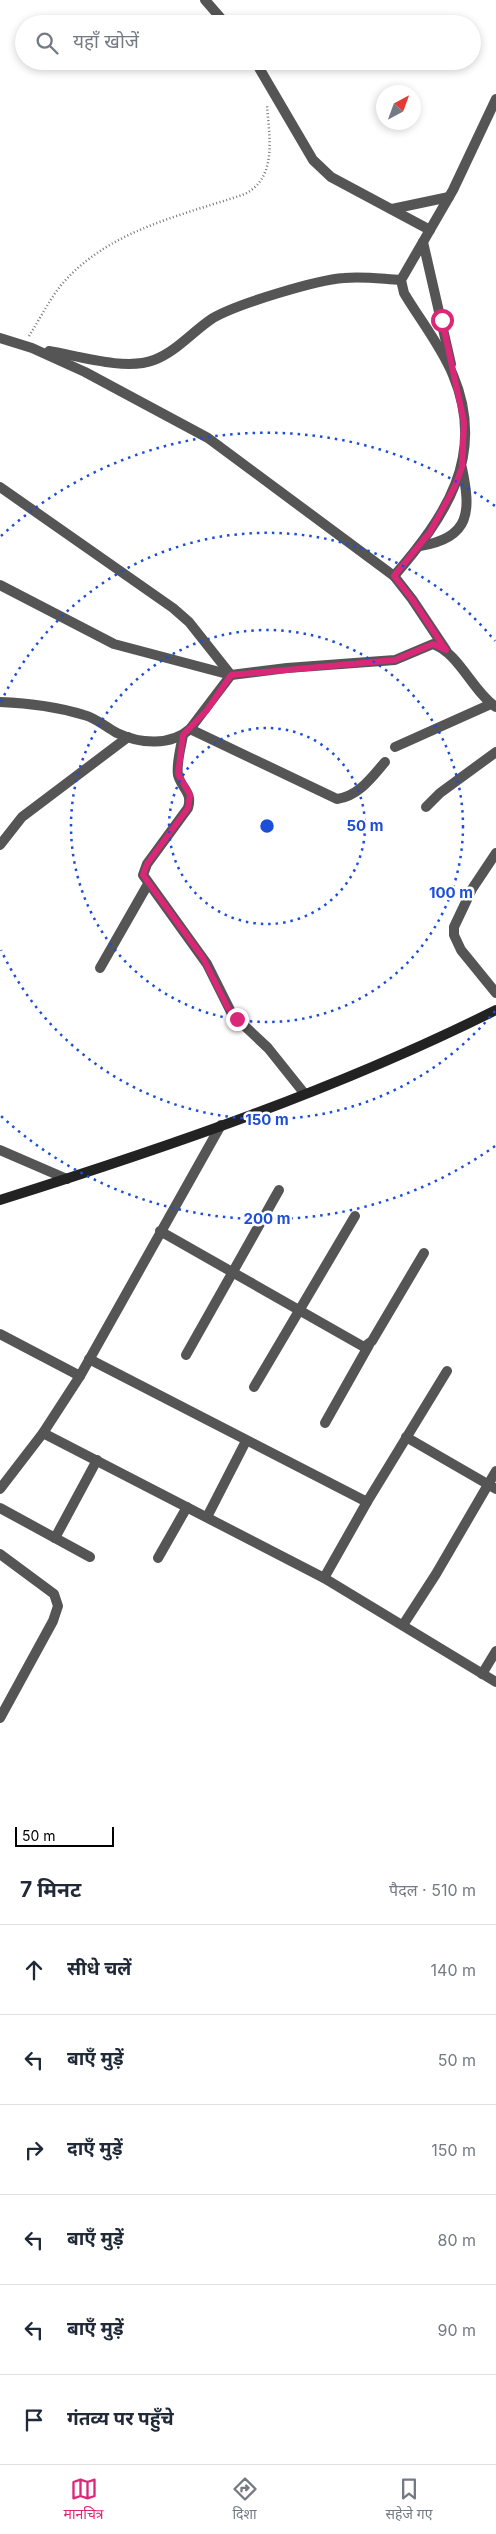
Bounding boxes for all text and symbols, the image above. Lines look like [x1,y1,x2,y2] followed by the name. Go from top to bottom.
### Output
[15,15,481,70] search box
[33,29,61,57] icon: search
[73,30,139,53] text: यहाँ खोजें
[376,85,421,130] north arrow
[431,309,454,332] route start
[347,816,383,835] text: 50 m
[258,817,276,835] centre of rings
[429,883,473,902] text: 100 m
[226,1008,249,1031] route end
[245,1110,289,1129] text: 150 m
[244,1209,290,1228] text: 200 m
[15,1824,114,1847] scale bar
[22,1827,56,1844] text: 50 m
[20,1877,81,1902] text: 7 मिनट
[389,1880,476,1900] text: पैदल · 510 m
[20,1956,48,1984] icon: ahead
[67,1957,131,1980] text: सीधे चलें
[431,1960,476,1980] text: 140 m
[20,2046,48,2074] icon: left
[67,2047,124,2070] text: बाएँ मुड़ें
[438,2050,476,2070] text: 50 m
[20,2136,48,2164] icon: right
[67,2137,123,2160] text: दाएँ मुड़ें
[431,2140,476,2160] text: 150 m
[20,2226,48,2254] icon: left
[67,2227,124,2250] text: बाएँ मुड़ें
[437,2230,476,2250] text: 80 m
[20,2316,48,2344] icon: left
[67,2317,124,2340] text: बाएँ मुड़ें
[437,2320,476,2340] text: 90 m
[20,2406,48,2434] icon: arrive
[67,2407,174,2430] text: गंतव्य पर पहुँचे
[64,2475,104,2525] tab: मानचित्र
[231,2475,259,2525] tab: दिशा
[386,2475,432,2525] tab: सहेजे गए

